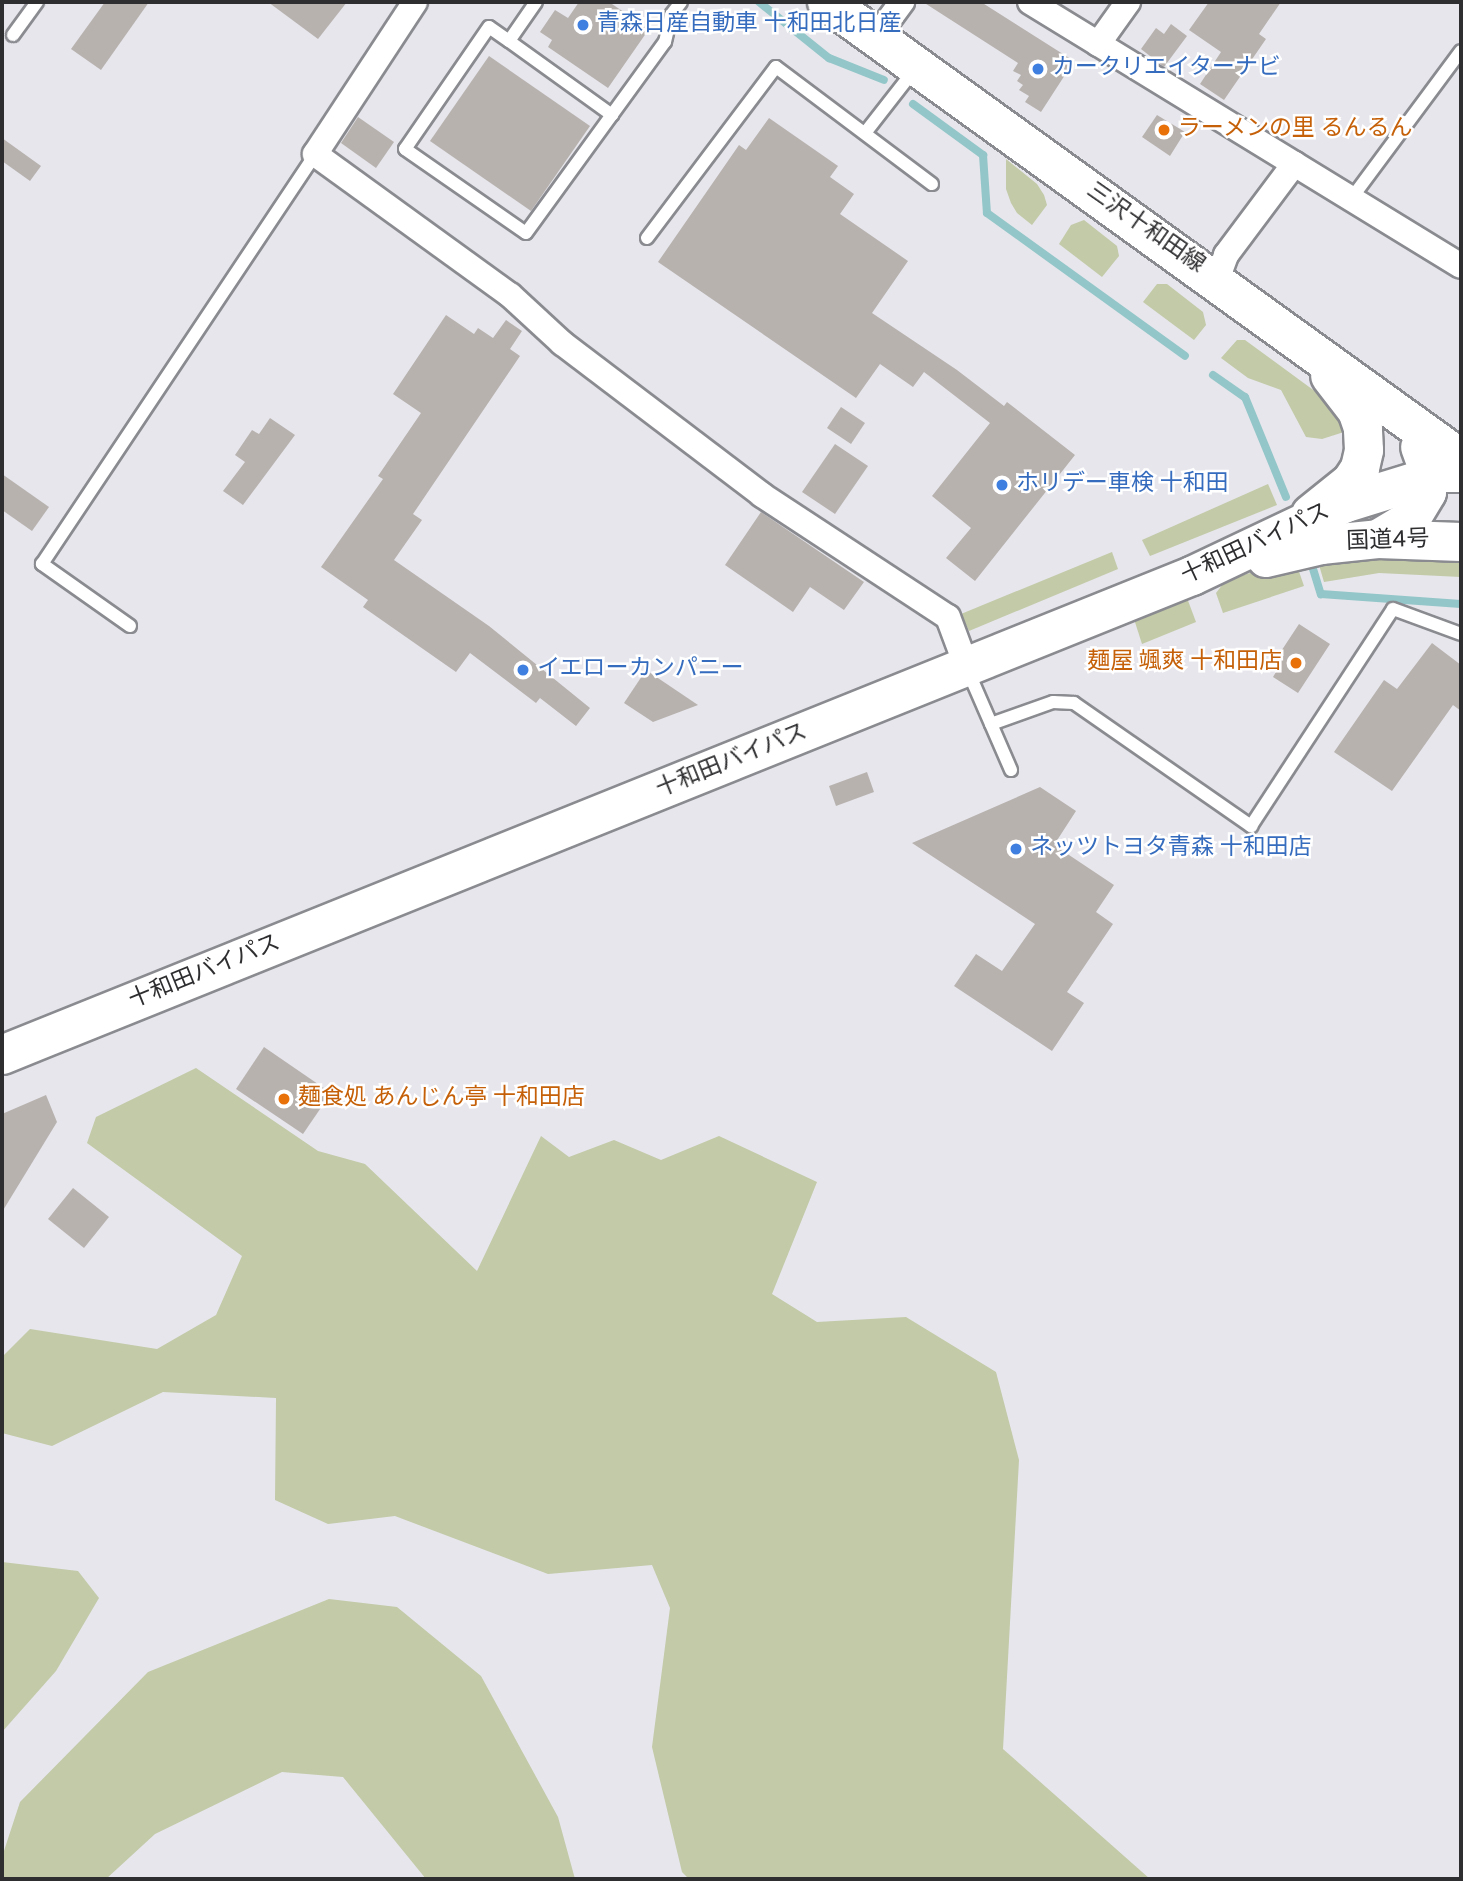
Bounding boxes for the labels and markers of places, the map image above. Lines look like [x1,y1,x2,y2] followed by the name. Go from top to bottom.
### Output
[597,11,901,39] place label: 青森日産自動車 十和田北日産
[575,17,591,33] marker: 青森日産自動車 十和田北日産
[1052,55,1282,83] place label: カークリエイターナビ
[1030,61,1046,77] marker: カークリエイターナビ
[1178,116,1413,144] place label: ラーメンの里 るんるん
[1156,122,1172,138] marker: ラーメンの里 るんるん
[1016,471,1228,499] place label: ホリデー車検 十和田
[994,477,1010,493] marker: ホリデー車検 十和田
[1087,649,1282,677] place label: 麺屋 颯爽 十和田店
[1288,655,1304,671] marker: 麺屋 颯爽 十和田店
[537,656,744,684] place label: イエローカンパニー
[515,662,531,678] marker: イエローカンパニー
[1030,835,1311,863] place label: ネッツトヨタ青森 十和田店
[1008,841,1024,857] marker: ネッツトヨタ青森 十和田店
[298,1085,585,1113] place label: 麺食処 あんじん亭 十和田店
[276,1091,292,1107] marker: 麺食処 あんじん亭 十和田店

